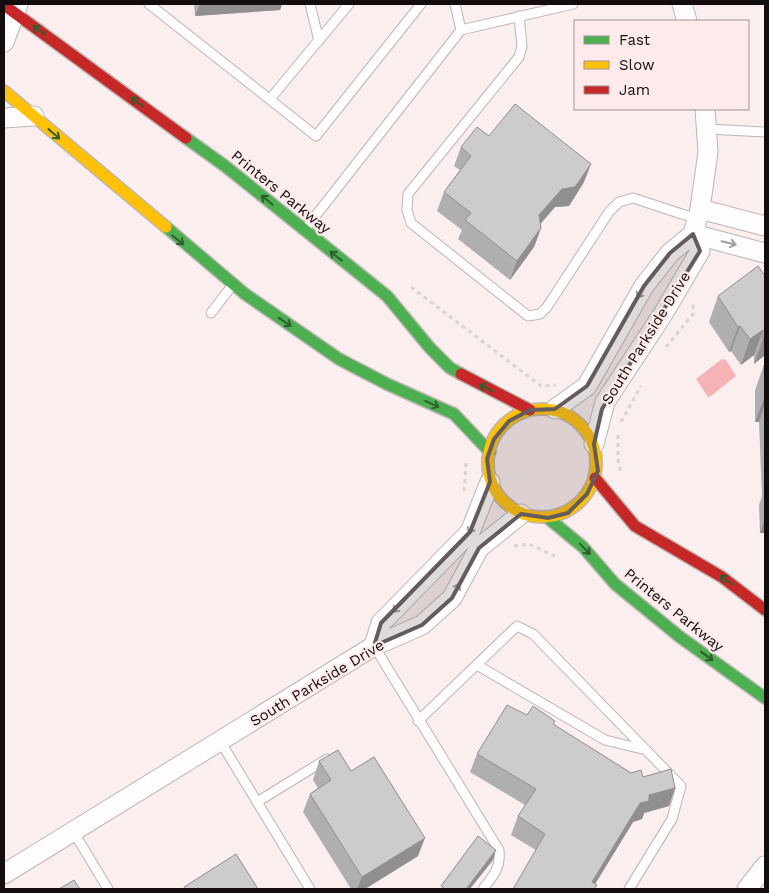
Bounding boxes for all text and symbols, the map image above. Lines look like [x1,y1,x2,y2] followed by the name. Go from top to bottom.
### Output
[574,20,749,110] legend
[32,25,46,35] one-way arrow
[619,31,651,49] text: Fast
[619,56,655,74] text: Slow
[619,81,650,99] text: Jam
[130,97,144,107] one-way arrow
[48,128,61,140] one-way arrow
[228,146,335,238] street label: Printers Parkway
[260,195,273,206] one-way arrow
[171,234,184,245] one-way arrow
[721,239,737,249] one-way arrow
[330,250,343,261] one-way arrow
[598,268,694,408] street label: South Parkside Drive
[636,284,645,299] one-way arrow
[278,317,292,327] one-way arrow
[479,383,494,392] one-way arrow
[424,400,439,409] one-way arrow
[467,519,476,534] one-way arrow
[579,543,591,556] one-way arrow
[621,564,728,656] street label: Printers Parkway
[720,575,733,586] one-way arrow
[451,583,461,598] one-way arrow
[391,601,404,613] one-way arrow
[247,636,387,730] street label: South Parkside Drive
[699,651,713,661] one-way arrow

